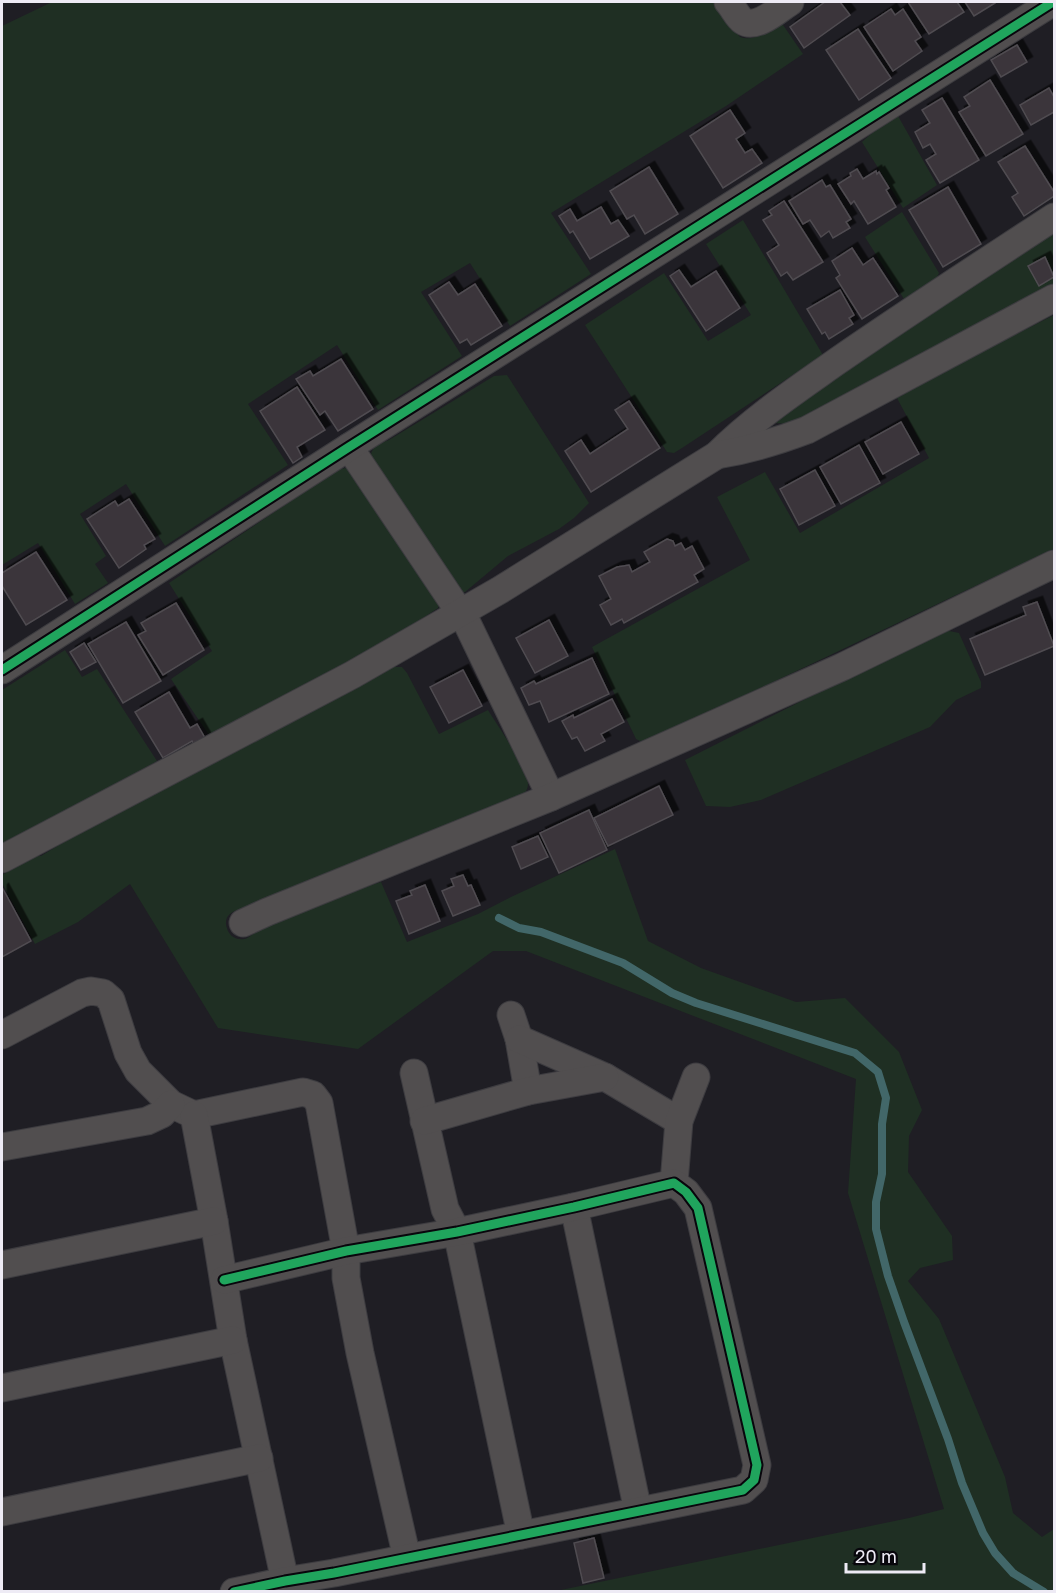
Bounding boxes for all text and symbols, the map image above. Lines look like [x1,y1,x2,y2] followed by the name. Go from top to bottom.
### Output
[846,1536,924,1574] scale bar
[855,1545,897,1567] text: 20 m

